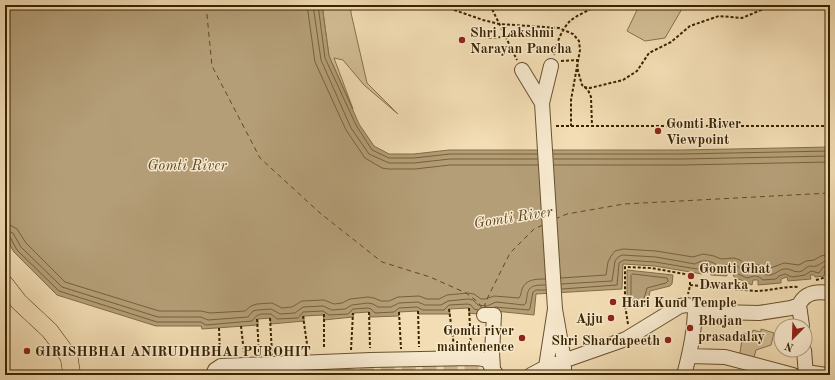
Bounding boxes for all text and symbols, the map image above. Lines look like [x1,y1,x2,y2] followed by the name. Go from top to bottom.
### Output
[470,26,572,56] place label: Shri Lakshmi Narayan Pancha
[457,35,467,45] marker: Shri Lakshmi Narayan Pancha
[666,117,741,147] place label: Gomti River Viewpoint
[653,126,663,136] marker: Gomti River Viewpoint
[147,159,227,174] water label: Gomti River
[473,205,554,232] water label: Gomti River
[699,262,771,292] place label: Gomti Ghat Dwarka
[686,271,696,281] marker: Gomti Ghat Dwarka
[621,296,737,310] place label: Hari Kund Temple
[608,297,618,307] marker: Hari Kund Temple
[576,312,603,326] place label: Ajju
[606,313,616,323] marker: Ajju
[698,314,765,344] place label: Bhojan prasadalay
[773,318,813,358] north arrow
[685,323,695,333] marker: Bhojan prasadalay
[437,324,514,354] place label: Gomti river maintenence
[517,333,527,343] marker: Gomti river maintenence
[551,334,660,348] place label: Shri Shardapeeth
[663,335,673,345] marker: Shri Shardapeeth
[783,339,796,353] text: N
[35,345,311,359] place label: GIRISHBHAI ANIRUDHBHAI PUROHIT
[22,346,32,356] marker: GIRISHBHAI ANIRUDHBHAI PUROHIT

